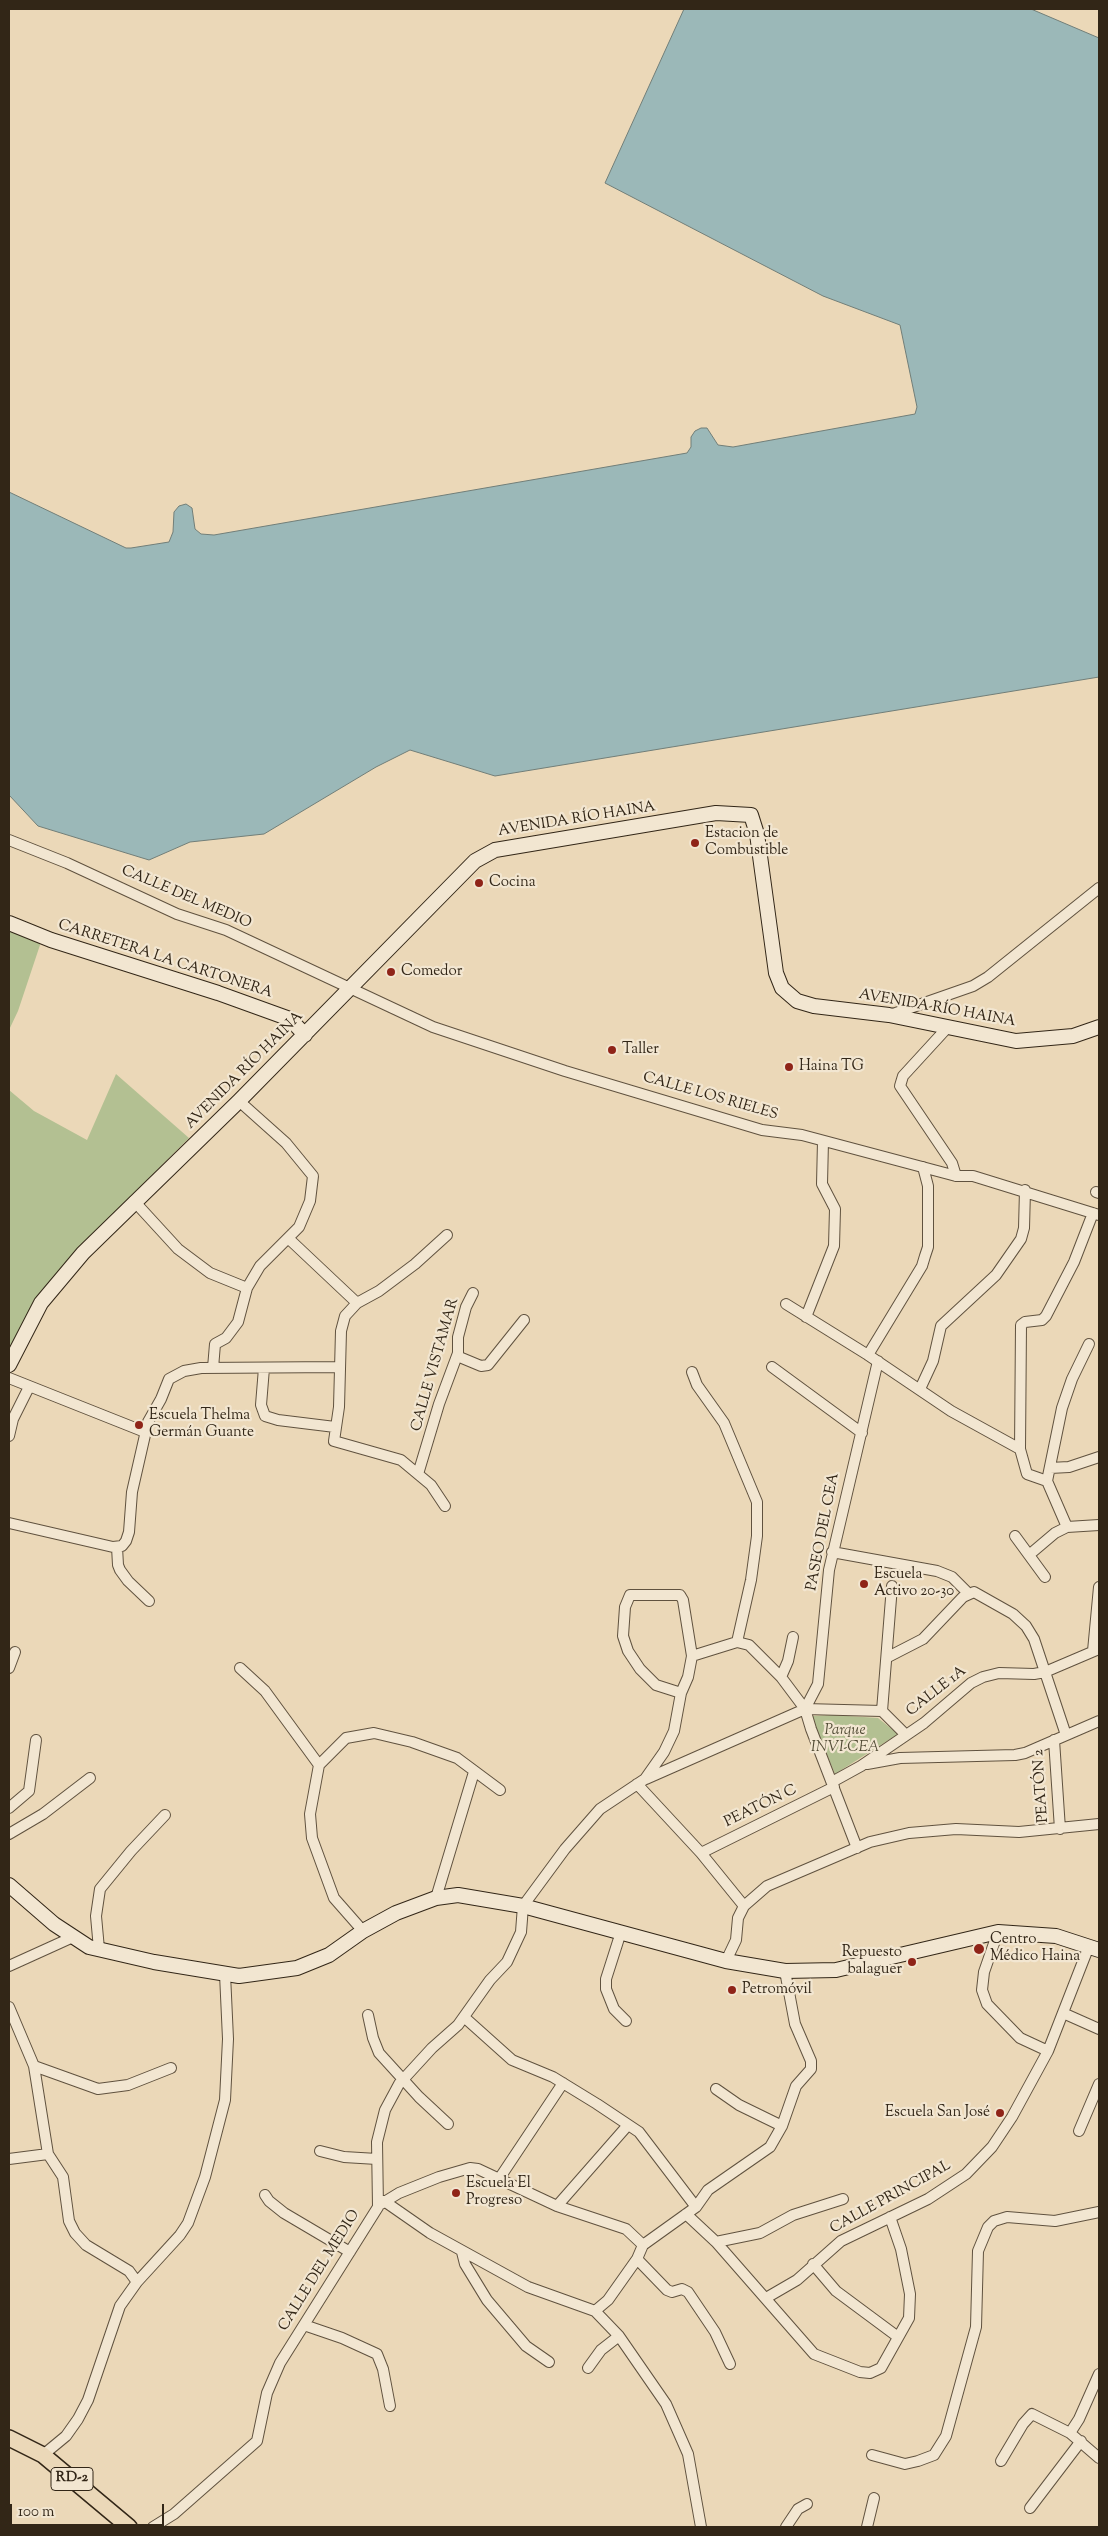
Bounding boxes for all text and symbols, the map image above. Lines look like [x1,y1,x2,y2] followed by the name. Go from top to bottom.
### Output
[497,799,657,841] street label: AVENIDA RÍO HAINA
[705,825,788,860] place label: Estacion de Combustible
[689,837,701,849] marker: Estacion de Combustible
[118,862,254,934] street label: CALLE DEL MEDIO
[489,874,536,892] place label: Cocina
[473,877,485,889] marker: Cocina
[55,917,275,1003] street label: CARRETERA LA CARTONERA
[401,963,462,981] place label: Comedor
[385,966,397,978] marker: Comedor
[857,986,1017,1032] street label: AVENIDA RÍO HAINA
[182,1008,308,1134] street label: AVENIDA RÍO HAINA
[622,1041,659,1059] place label: Taller
[606,1044,618,1056] marker: Taller
[799,1058,864,1076] place label: Haina TG
[783,1061,795,1073] marker: Haina TG
[640,1069,780,1125] street label: CALLE LOS RIELES
[408,1296,464,1434] street label: CALLE VISTAMAR
[149,1407,254,1442] place label: Escuela Thelma Germán Guante
[133,1419,145,1431] marker: Escuela Thelma Germán Guante
[804,1472,844,1592] street label: PASEO DEL CEA
[874,1566,954,1601] place label: Escuela Activo 20-30
[858,1578,870,1590] marker: Escuela Activo 20-30
[903,1663,971,1721] street label: CALLE 1A
[811,1722,879,1757] park label: Parque INVI-CEA
[1030,1749,1054,1823] street label: PEATÓN 2
[722,1782,800,1832] street label: PEATÓN C
[990,1931,1080,1966] place label: Centro Médico Haina
[972,1942,986,1956] marker: Centro Médico Haina
[842,1944,902,1979] place label: Repuesto balaguer
[906,1956,918,1968] marker: Repuesto balaguer
[742,1981,812,1999] place label: Petromóvil
[726,1984,738,1996] marker: Petromóvil
[885,2104,990,2122] place label: Escuela San José
[994,2107,1006,2119] marker: Escuela San José
[827,2157,955,2239] street label: CALLE PRINCIPAL
[466,2175,531,2210] place label: Escuela El Progreso
[450,2187,462,2199] marker: Escuela El Progreso
[275,2207,365,2335] street label: CALLE DEL MEDIO
[51,2468,93,2490] road number: RD-2
[12,2494,166,2526] scale bar
[18,2502,54,2523] text: 100 m

